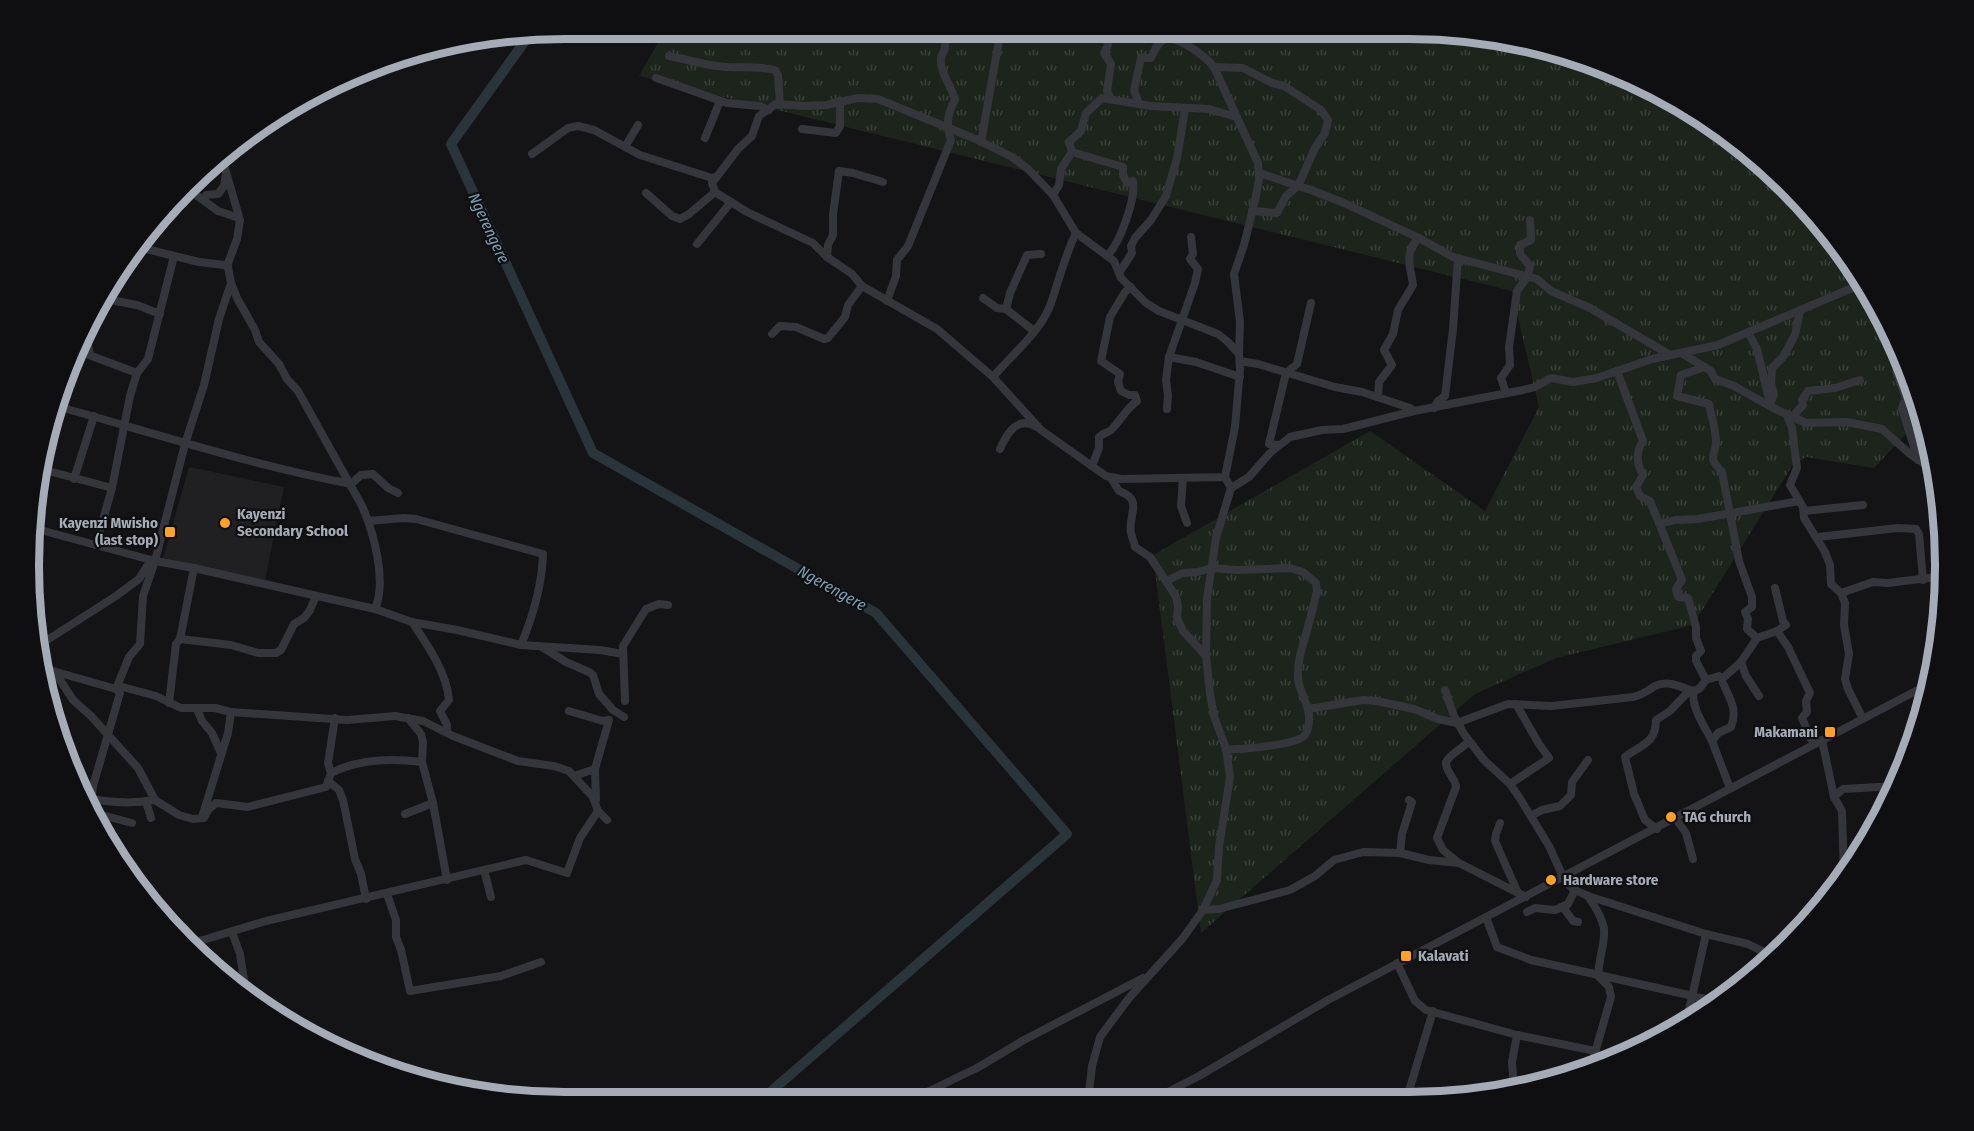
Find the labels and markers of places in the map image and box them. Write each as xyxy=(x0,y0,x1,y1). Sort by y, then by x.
place label: Kayenzi Secondary School xyxy=(237,505,349,540)
place label: Kayenzi Mwisho (last stop) xyxy=(59,514,158,549)
marker: Kayenzi Secondary School xyxy=(218,516,232,530)
marker: Kayenzi Mwisho (last stop) xyxy=(163,525,177,539)
place label: Makamani xyxy=(1754,723,1818,741)
marker: Makamani xyxy=(1823,725,1837,739)
place label: TAG church xyxy=(1683,808,1751,826)
marker: TAG church xyxy=(1664,810,1678,824)
place label: Hardware store xyxy=(1563,871,1659,889)
marker: Hardware store xyxy=(1544,873,1558,887)
place label: Kalavati xyxy=(1418,947,1469,965)
marker: Kalavati xyxy=(1399,949,1413,963)

